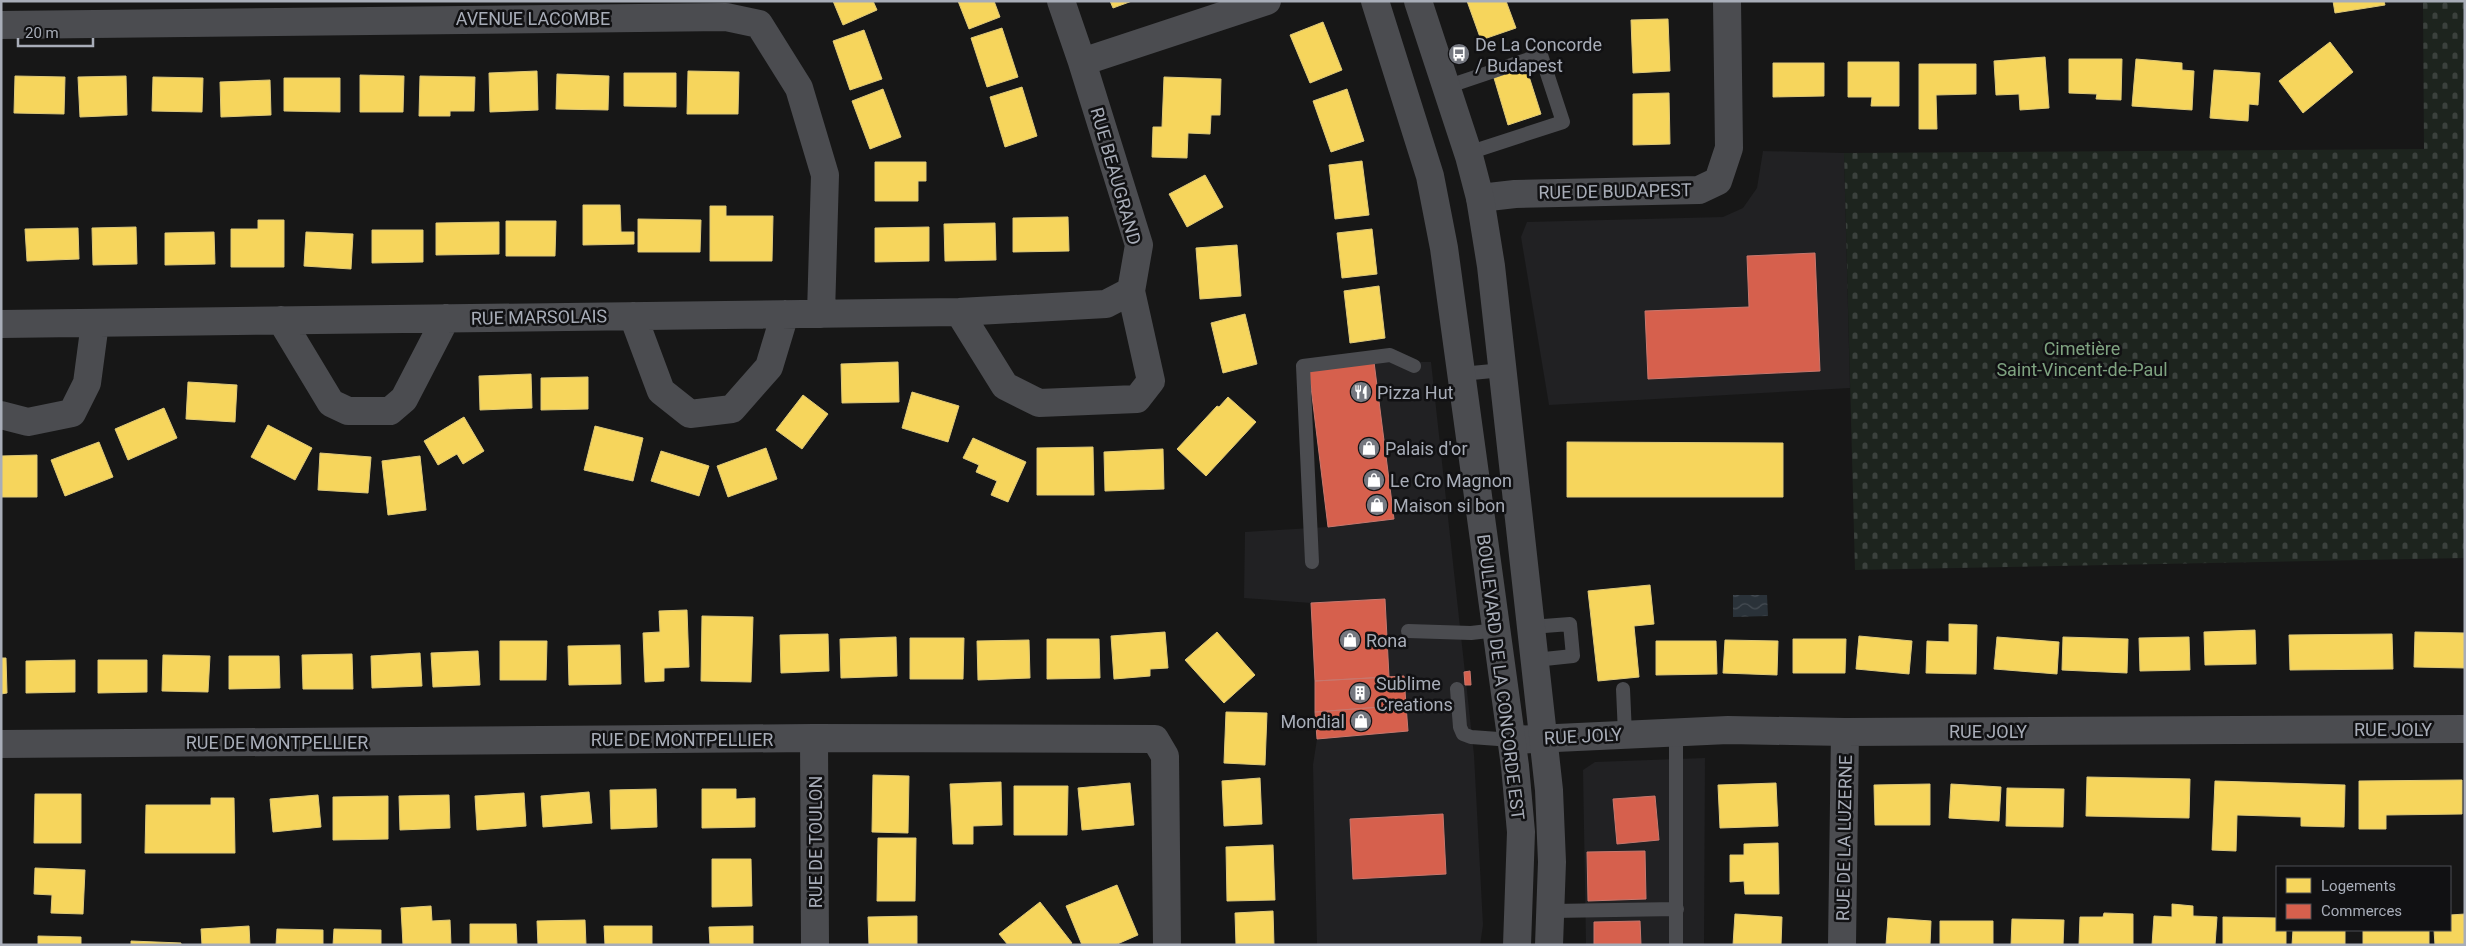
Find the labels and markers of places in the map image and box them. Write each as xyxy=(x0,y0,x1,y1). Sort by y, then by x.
place label: De La Concorde / Budapest xyxy=(1475,34,1602,76)
bus stop icon: De La Concorde / Budapest xyxy=(1447,42,1471,66)
restaurant icon: Pizza Hut xyxy=(1349,380,1373,404)
place label: Pizza Hut xyxy=(1377,382,1454,403)
shop icon: Palais d'or xyxy=(1357,436,1381,460)
place label: Palais d'or xyxy=(1385,438,1467,459)
shop icon: Le Cro Magnon xyxy=(1362,468,1386,492)
place label: Le Cro Magnon xyxy=(1390,470,1512,491)
shop icon: Maison si bon xyxy=(1365,493,1389,517)
place label: Maison si bon xyxy=(1393,495,1505,516)
shop icon: Rona xyxy=(1338,628,1362,652)
place label: Rona xyxy=(1366,630,1407,651)
place label: Sublime Creations xyxy=(1376,673,1453,715)
building icon: Sublime Creations xyxy=(1348,681,1372,705)
shop icon: Mondial xyxy=(1349,709,1373,733)
place label: Mondial xyxy=(1280,711,1345,732)

